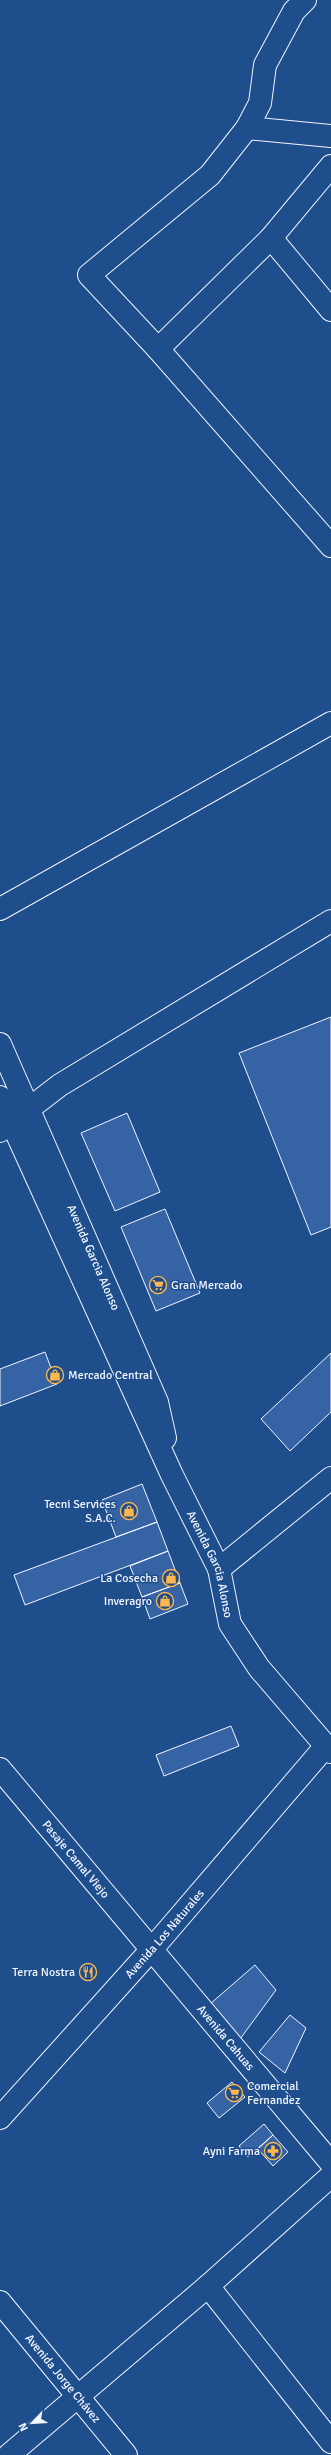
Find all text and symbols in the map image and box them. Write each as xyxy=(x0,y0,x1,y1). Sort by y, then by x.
street label: Avenida Garcia Alonso xyxy=(63,1202,123,1313)
supermarket icon: Gran Mercado xyxy=(148,1275,168,1295)
place label: Gran Mercado xyxy=(171,1278,243,1293)
shop icon: Mercado Central xyxy=(45,1365,65,1385)
place label: Mercado Central xyxy=(68,1368,153,1383)
place label: Tecni Services S.A.C. xyxy=(44,1497,116,1526)
shop icon: Tecni Services S.A.C. xyxy=(119,1501,139,1521)
street label: Avenida Garcia Alonso xyxy=(183,1508,236,1619)
shop icon: La Cosecha xyxy=(161,1568,181,1588)
place label: La Cosecha xyxy=(100,1571,158,1586)
shop icon: Inveragro xyxy=(155,1591,175,1611)
place label: Inveragro xyxy=(104,1594,152,1609)
street label: Pasaje Camal Viejo xyxy=(39,1818,112,1902)
street label: Avenida Los Naturales xyxy=(122,1886,208,1982)
restaurant icon: Terra Nostra xyxy=(78,1962,98,1982)
place label: Terra Nostra xyxy=(12,1965,75,1980)
street label: Avenida Cahuas xyxy=(194,2002,257,2074)
place label: Comercial Fernandez xyxy=(247,2079,300,2108)
supermarket icon: Comercial Fernandez xyxy=(224,2083,244,2103)
pharmacy icon: Ayni Farma xyxy=(263,2141,283,2161)
place label: Ayni Farma xyxy=(203,2144,260,2159)
street label: Avenida Jorge Chávez xyxy=(22,2331,104,2426)
north arrow xyxy=(12,2403,52,2443)
text: N xyxy=(16,2421,31,2433)

